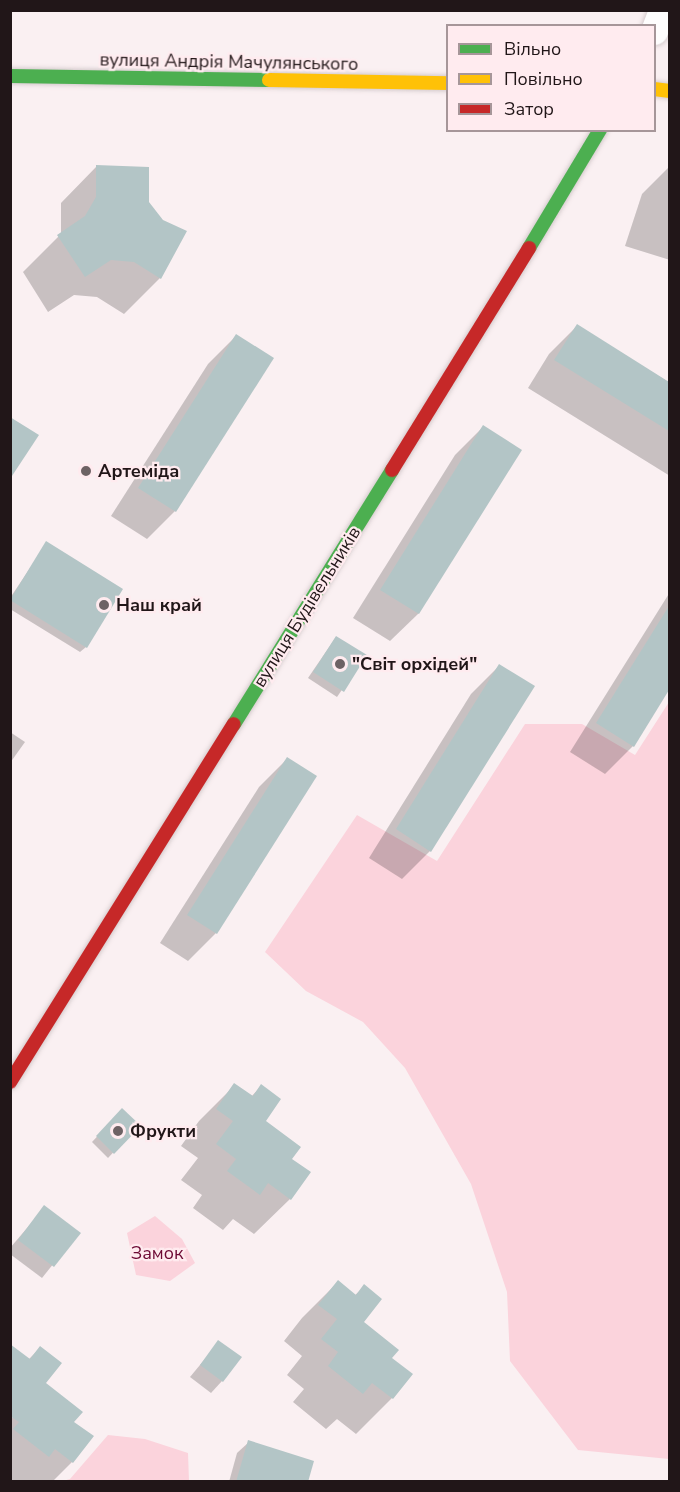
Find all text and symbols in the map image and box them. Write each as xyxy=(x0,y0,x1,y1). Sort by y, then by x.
legend xyxy=(446,24,656,132)
text: Вільно xyxy=(504,37,561,61)
street label: вулиця Андрія Мачулянського xyxy=(99,49,359,75)
text: Повільно xyxy=(504,67,583,91)
text: Затор xyxy=(504,97,554,121)
place label: Артеміда xyxy=(98,460,179,482)
marker: Артеміда xyxy=(79,464,93,478)
street label: вулиця Будівельників xyxy=(249,523,365,691)
place label: Наш край xyxy=(116,594,202,616)
marker: Наш край xyxy=(97,598,111,612)
place label: "Світ орхідей" xyxy=(352,653,477,675)
marker: "Світ орхідей" xyxy=(333,657,347,671)
place label: Фрукти xyxy=(130,1120,196,1142)
marker: Фрукти xyxy=(111,1124,125,1138)
park label: Замок xyxy=(131,1242,183,1264)

